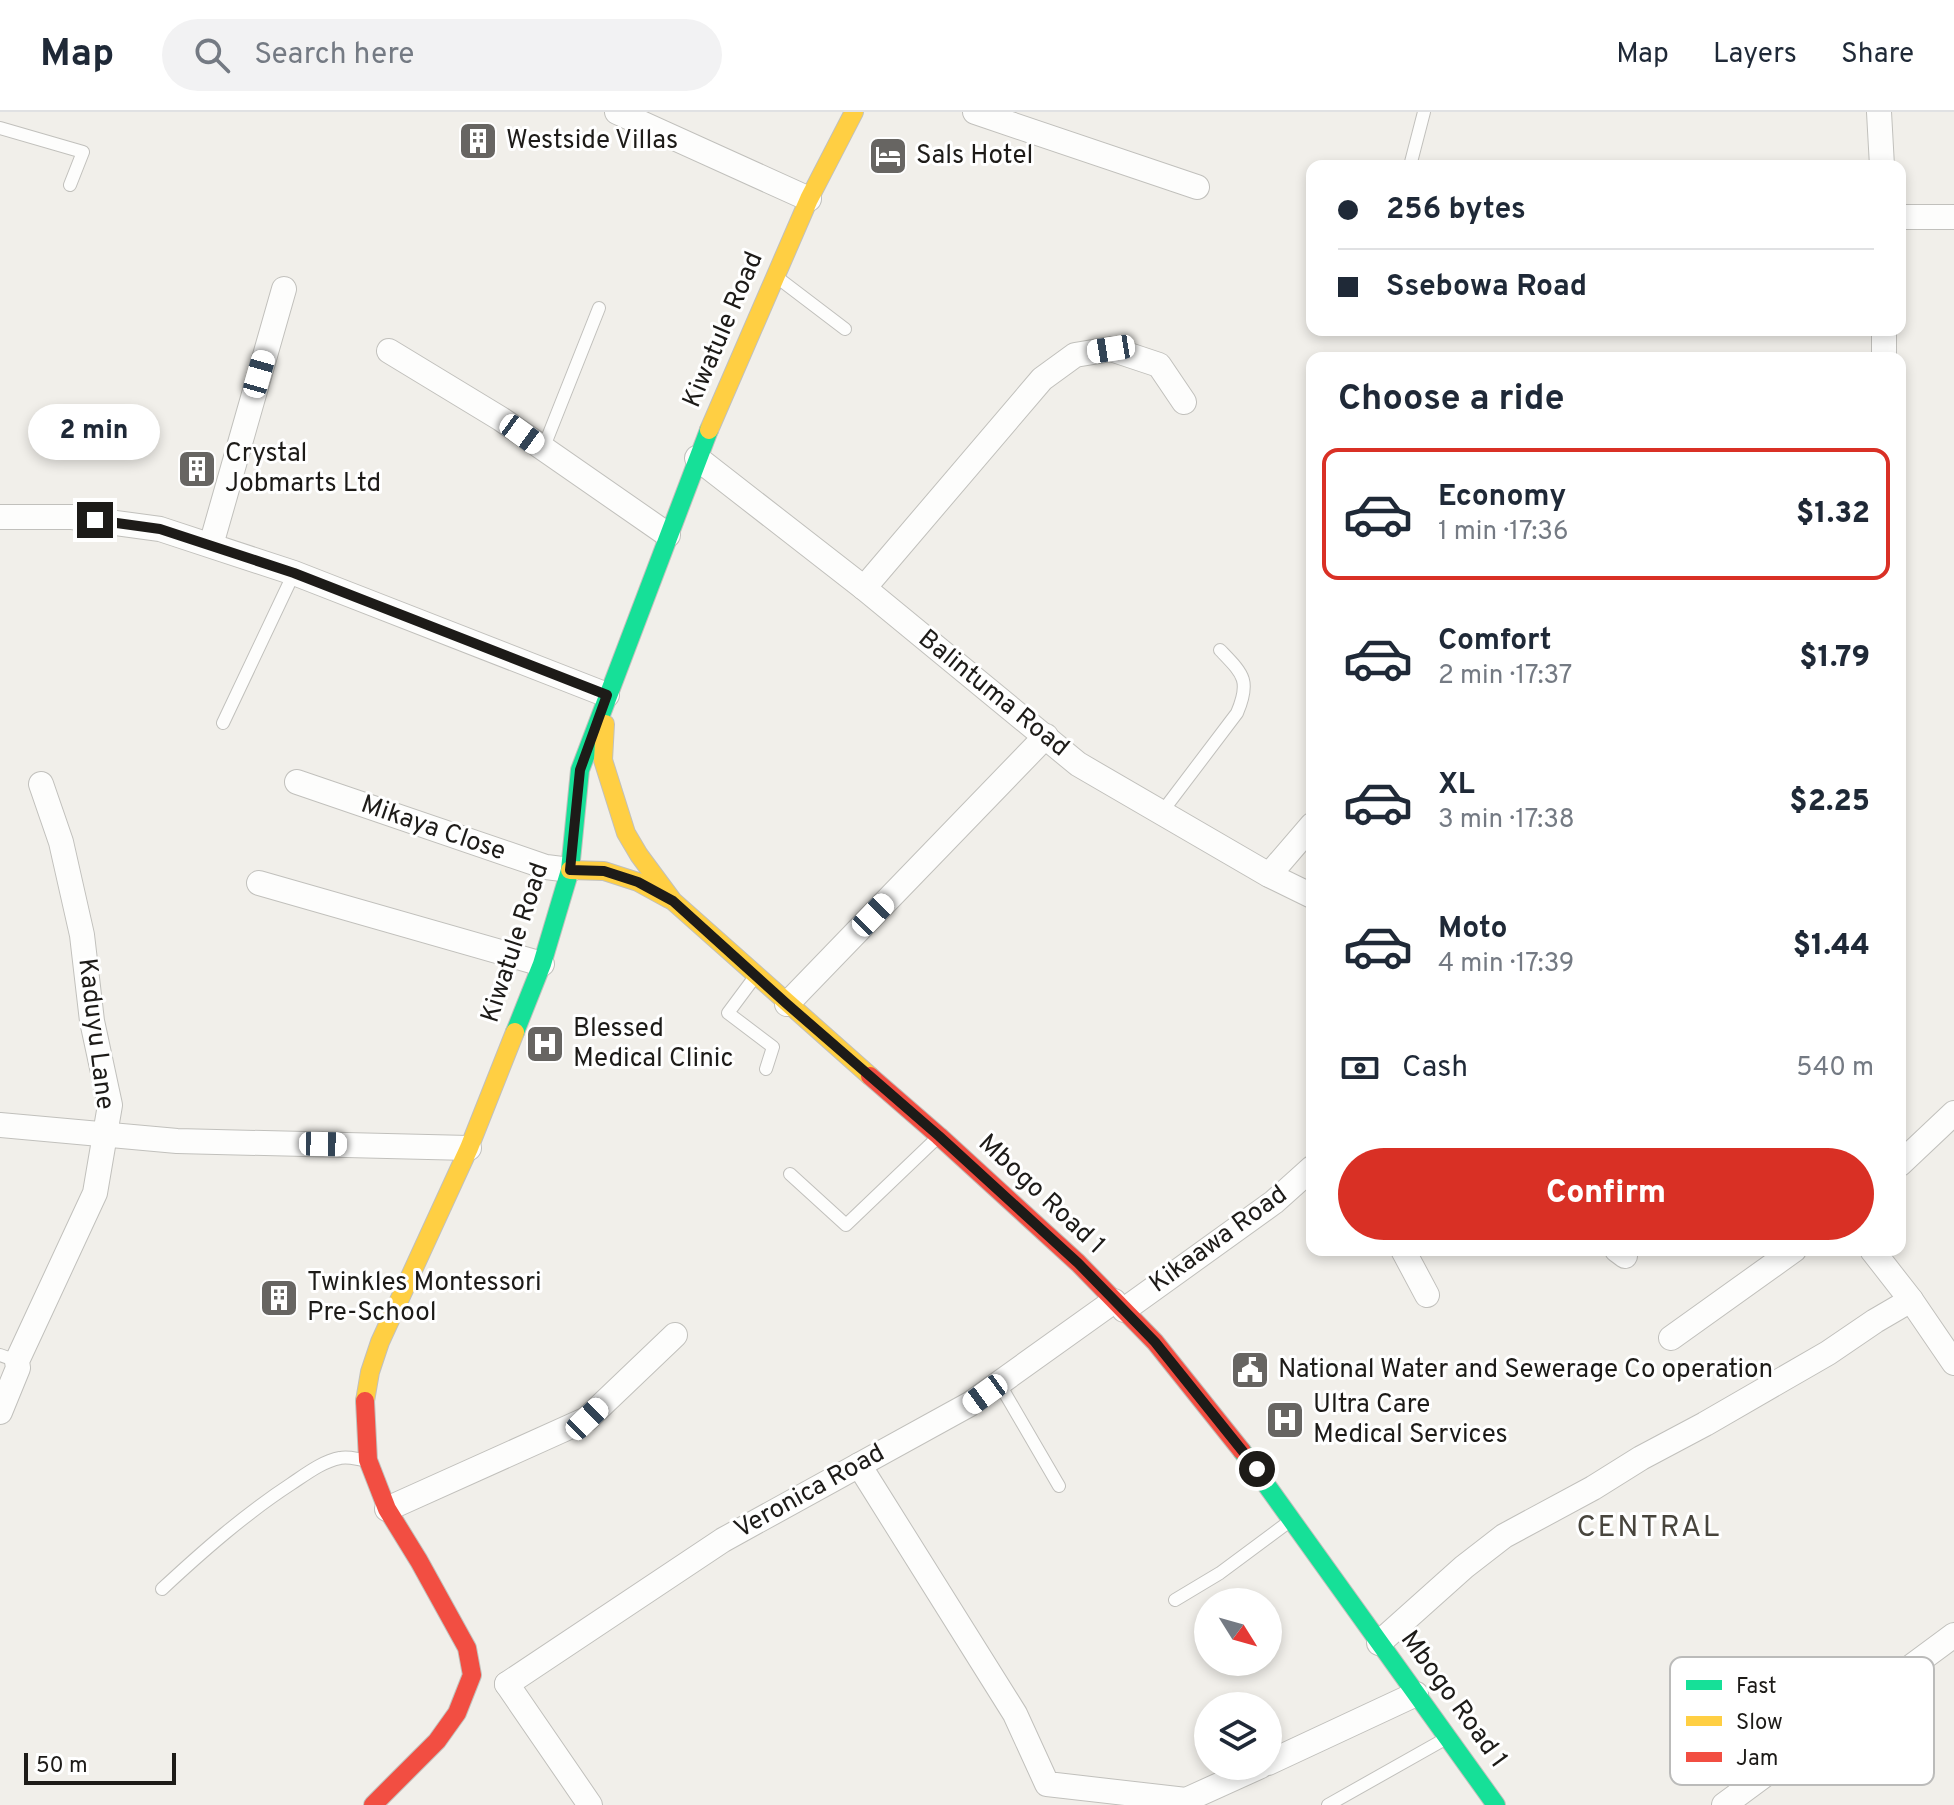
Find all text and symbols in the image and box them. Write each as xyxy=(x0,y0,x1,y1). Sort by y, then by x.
search box xyxy=(162,19,722,91)
text: Map xyxy=(40,31,114,80)
icon: search xyxy=(190,33,234,77)
text: Search here xyxy=(254,37,414,74)
text: Map xyxy=(1616,37,1669,73)
text: Layers xyxy=(1713,37,1797,73)
text: Share xyxy=(1841,37,1914,73)
building icon: Westside Villas xyxy=(457,120,499,162)
place label: Westside Villas xyxy=(506,125,678,158)
hotel icon: Sals Hotel xyxy=(867,135,909,177)
place label: Sals Hotel xyxy=(916,140,1033,173)
text: 256 bytes xyxy=(1386,192,1526,229)
street label: Kiwatule Road xyxy=(676,247,772,413)
text: Ssebowa Road xyxy=(1386,269,1587,306)
car xyxy=(1085,333,1137,365)
car xyxy=(241,348,277,400)
text: Choose a ride xyxy=(1338,377,1564,423)
callout: 2 min xyxy=(29,404,161,460)
car xyxy=(496,410,548,458)
text: 2 min xyxy=(60,415,128,448)
place label: Crystal Jobmarts Ltd xyxy=(225,438,381,501)
building icon: Crystal Jobmarts Ltd xyxy=(176,448,218,490)
icon: car xyxy=(1342,478,1414,550)
text: Economy xyxy=(1438,479,1566,516)
text: $1.32 xyxy=(1796,496,1870,533)
route end xyxy=(77,502,113,538)
text: 1 min · 17:36 xyxy=(1438,516,1568,549)
icon: car xyxy=(1342,622,1414,694)
street label: Balintuma Road xyxy=(911,623,1075,765)
text: Comfort xyxy=(1438,623,1551,660)
text: $1.79 xyxy=(1799,640,1870,677)
text: 2 min · 17:37 xyxy=(1438,660,1572,693)
icon: car xyxy=(1342,766,1414,838)
text: XL xyxy=(1438,767,1475,804)
text: $2.25 xyxy=(1789,784,1870,821)
street label: Mikaya Close xyxy=(356,789,510,869)
text: 3 min · 17:38 xyxy=(1438,804,1575,837)
street label: Kiwatule Road xyxy=(475,859,557,1027)
car xyxy=(848,889,898,941)
icon: car xyxy=(1342,910,1414,982)
text: Moto xyxy=(1438,911,1508,948)
text: $1.44 xyxy=(1793,928,1870,965)
text: 4 min · 17:39 xyxy=(1438,948,1574,981)
street label: Kaduyu Lane xyxy=(69,956,121,1112)
place label: Blessed Medical Clinic xyxy=(573,1013,733,1076)
hospital icon: Blessed Medical Clinic xyxy=(524,1023,566,1065)
icon: cash xyxy=(1338,1046,1382,1090)
text: Cash xyxy=(1402,1050,1468,1087)
text: 540 m xyxy=(1796,1052,1874,1085)
street label: Mbogo Road 1 xyxy=(971,1128,1111,1262)
car xyxy=(299,1132,347,1156)
button: Confirm xyxy=(1338,1148,1874,1240)
street label: Kikaawa Road xyxy=(1144,1179,1294,1301)
place label: Twinkles Montessori Pre-School xyxy=(307,1267,542,1330)
building icon: Twinkles Montessori Pre-School xyxy=(258,1277,300,1319)
public building icon: National Water and Sewerage Co operation xyxy=(1229,1349,1271,1391)
place label: National Water and Sewerage Co operation xyxy=(1278,1354,1773,1387)
car xyxy=(959,1370,1011,1418)
place label: Ultra Care Medical Services xyxy=(1313,1389,1508,1452)
car xyxy=(561,1394,613,1444)
hospital icon: Ultra Care Medical Services xyxy=(1264,1399,1306,1441)
street label: Veronica Road xyxy=(729,1437,891,1547)
route start xyxy=(1239,1451,1275,1487)
district label: CENTRAL xyxy=(1576,1510,1722,1547)
north arrow xyxy=(1194,1588,1282,1676)
map controls xyxy=(1194,1588,1282,1780)
street label: Mbogo Road 1 xyxy=(1392,1625,1514,1775)
legend xyxy=(1670,1657,1934,1785)
text: Fast xyxy=(1736,1674,1777,1701)
button: layers xyxy=(1194,1692,1282,1780)
text: Slow xyxy=(1736,1710,1783,1737)
text: Jam xyxy=(1736,1746,1779,1773)
scale bar xyxy=(24,1749,176,1785)
text: 50 m xyxy=(36,1753,88,1780)

